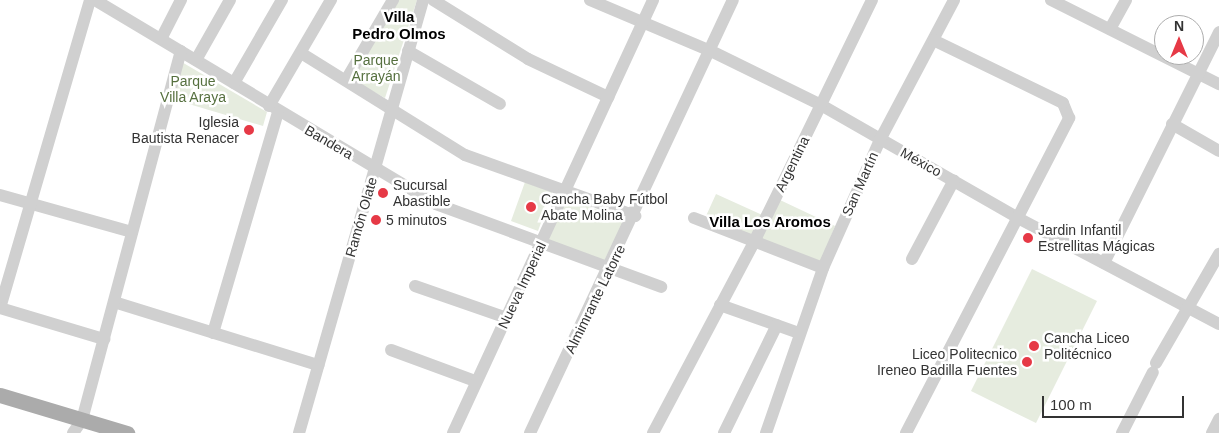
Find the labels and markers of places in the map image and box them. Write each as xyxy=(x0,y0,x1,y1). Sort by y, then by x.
place label: Iglesia Bautista Renacer xyxy=(132,114,239,146)
marker: Iglesia Bautista Renacer xyxy=(243,124,255,136)
place label: Sucursal Abastible xyxy=(393,177,451,210)
marker: Sucursal Abastible xyxy=(377,187,389,199)
place label: Cancha Baby Fútbol Abate Molina xyxy=(541,191,668,223)
marker: Cancha Baby Fútbol Abate Molina xyxy=(525,201,537,213)
place label: 5 minutos xyxy=(386,212,447,228)
marker: 5 minutos xyxy=(370,214,382,226)
place label: Jardin Infantil Estrellitas Mágicas xyxy=(1038,222,1155,254)
marker: Jardin Infantil Estrellitas Mágicas xyxy=(1022,232,1034,244)
place label: Cancha Liceo Politécnico xyxy=(1044,330,1130,362)
marker: Cancha Liceo Politécnico xyxy=(1028,340,1040,352)
place label: Liceo Politecnico Ireneo Badilla Fuentes xyxy=(877,346,1017,378)
marker: Liceo Politecnico Ireneo Badilla Fuentes xyxy=(1021,356,1033,368)

